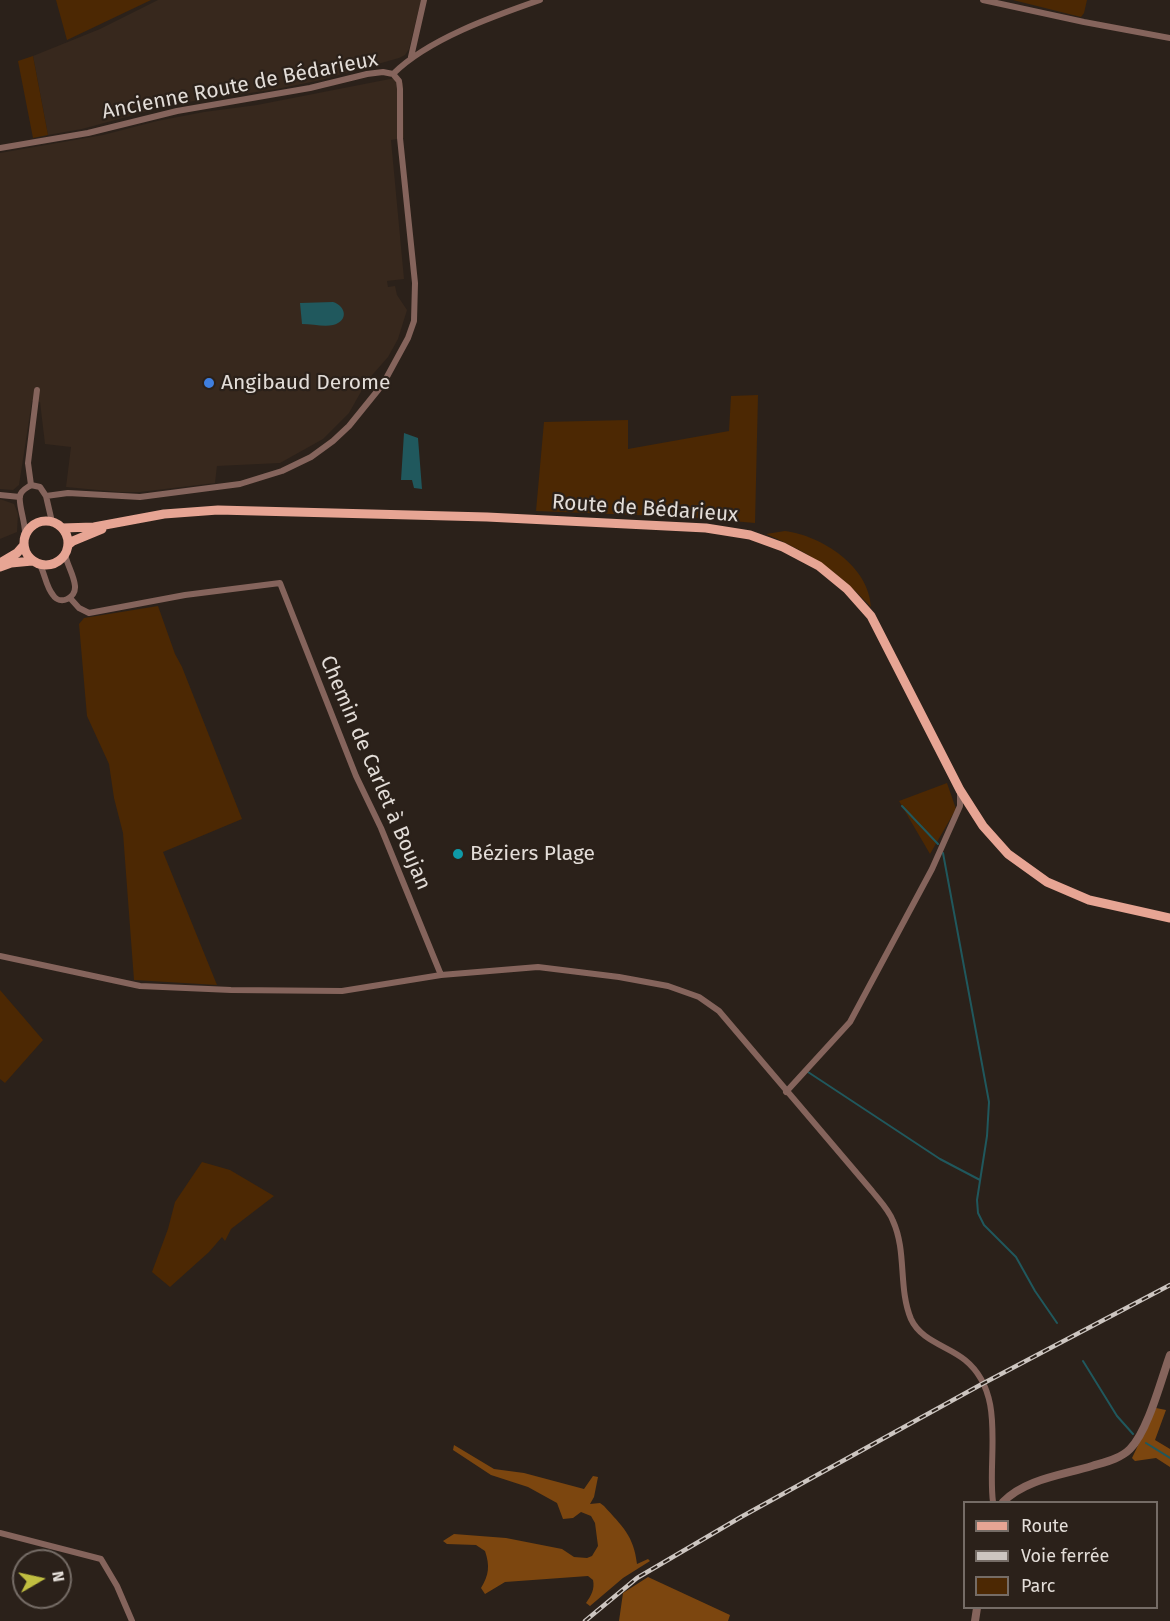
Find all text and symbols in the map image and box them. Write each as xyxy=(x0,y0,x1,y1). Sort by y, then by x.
street label: Ancienne Route de Bédarieux xyxy=(100,47,380,125)
place label: Angibaud Derome xyxy=(221,370,390,396)
marker: Angibaud Derome xyxy=(202,376,216,390)
street label: Route de Bédarieux xyxy=(551,490,739,528)
street label: Chemin de Carlet à Boujan xyxy=(314,652,436,894)
place label: Béziers Plage xyxy=(470,841,595,867)
marker: Béziers Plage xyxy=(451,847,465,861)
legend xyxy=(963,1501,1158,1609)
text: Route xyxy=(1021,1515,1069,1537)
text: Voie ferrée xyxy=(1021,1545,1109,1567)
north arrow xyxy=(12,1549,72,1609)
text: N xyxy=(48,1570,69,1583)
text: Parc xyxy=(1021,1575,1055,1597)

